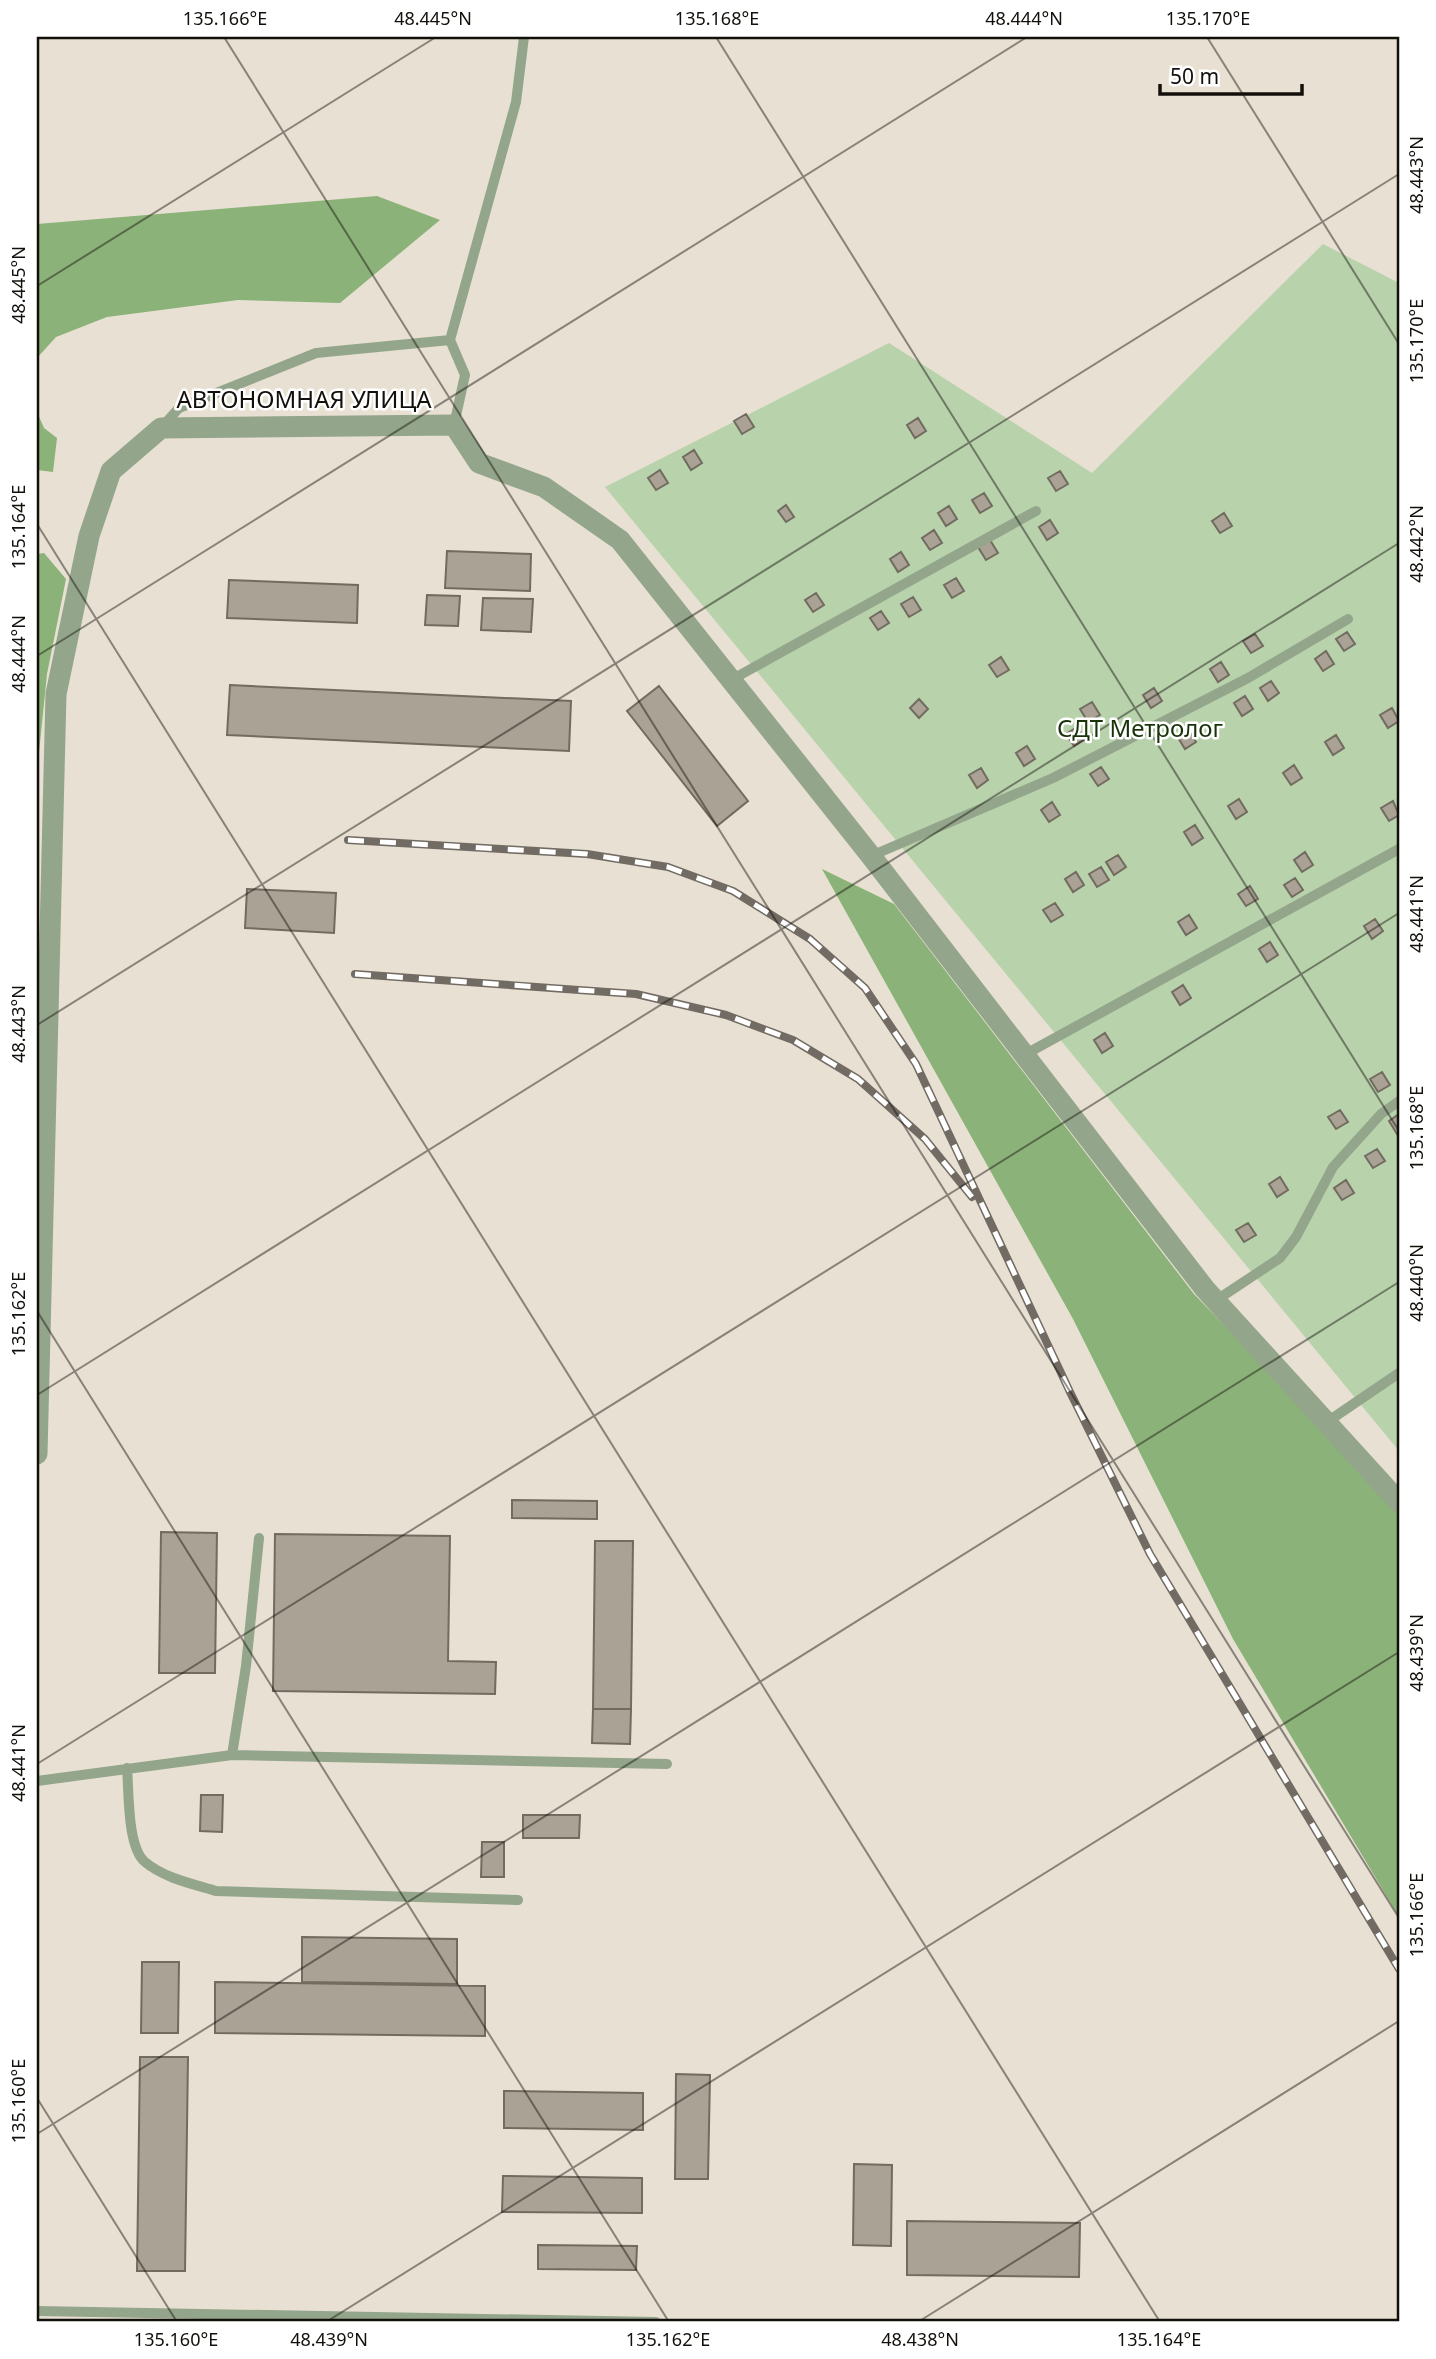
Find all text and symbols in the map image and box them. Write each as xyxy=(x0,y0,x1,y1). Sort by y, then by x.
text: 135.166°E xyxy=(183,6,267,30)
text: 48.445°N xyxy=(394,6,472,30)
text: 135.168°E xyxy=(675,6,759,30)
text: 48.444°N xyxy=(985,6,1063,30)
text: 135.170°E xyxy=(1166,6,1250,30)
scale bar xyxy=(1160,52,1301,96)
text: 50 m xyxy=(1170,62,1219,90)
text: 48.443°N xyxy=(1404,136,1428,214)
text: 48.445°N xyxy=(6,246,30,324)
text: 135.170°E xyxy=(1404,299,1428,383)
street label: АВТОНОМНАЯ УЛИЦА xyxy=(176,382,432,415)
text: 135.164°E xyxy=(6,485,30,569)
text: 48.442°N xyxy=(1404,505,1428,583)
text: 48.444°N xyxy=(6,615,30,693)
park label: СДТ Метролог xyxy=(1057,711,1224,744)
text: 48.441°N xyxy=(1404,875,1428,953)
text: 48.443°N xyxy=(6,985,30,1063)
text: 135.168°E xyxy=(1404,1086,1428,1170)
text: 48.440°N xyxy=(1404,1244,1428,1322)
text: 135.162°E xyxy=(6,1272,30,1356)
text: 48.439°N xyxy=(1404,1614,1428,1692)
text: 48.441°N xyxy=(6,1724,30,1802)
text: 135.166°E xyxy=(1404,1873,1428,1957)
text: 135.160°E xyxy=(6,2059,30,2143)
text: 135.160°E xyxy=(134,2327,218,2351)
text: 48.439°N xyxy=(290,2327,368,2351)
text: 135.162°E xyxy=(626,2327,710,2351)
text: 48.438°N xyxy=(881,2327,959,2351)
text: 135.164°E xyxy=(1117,2327,1201,2351)

